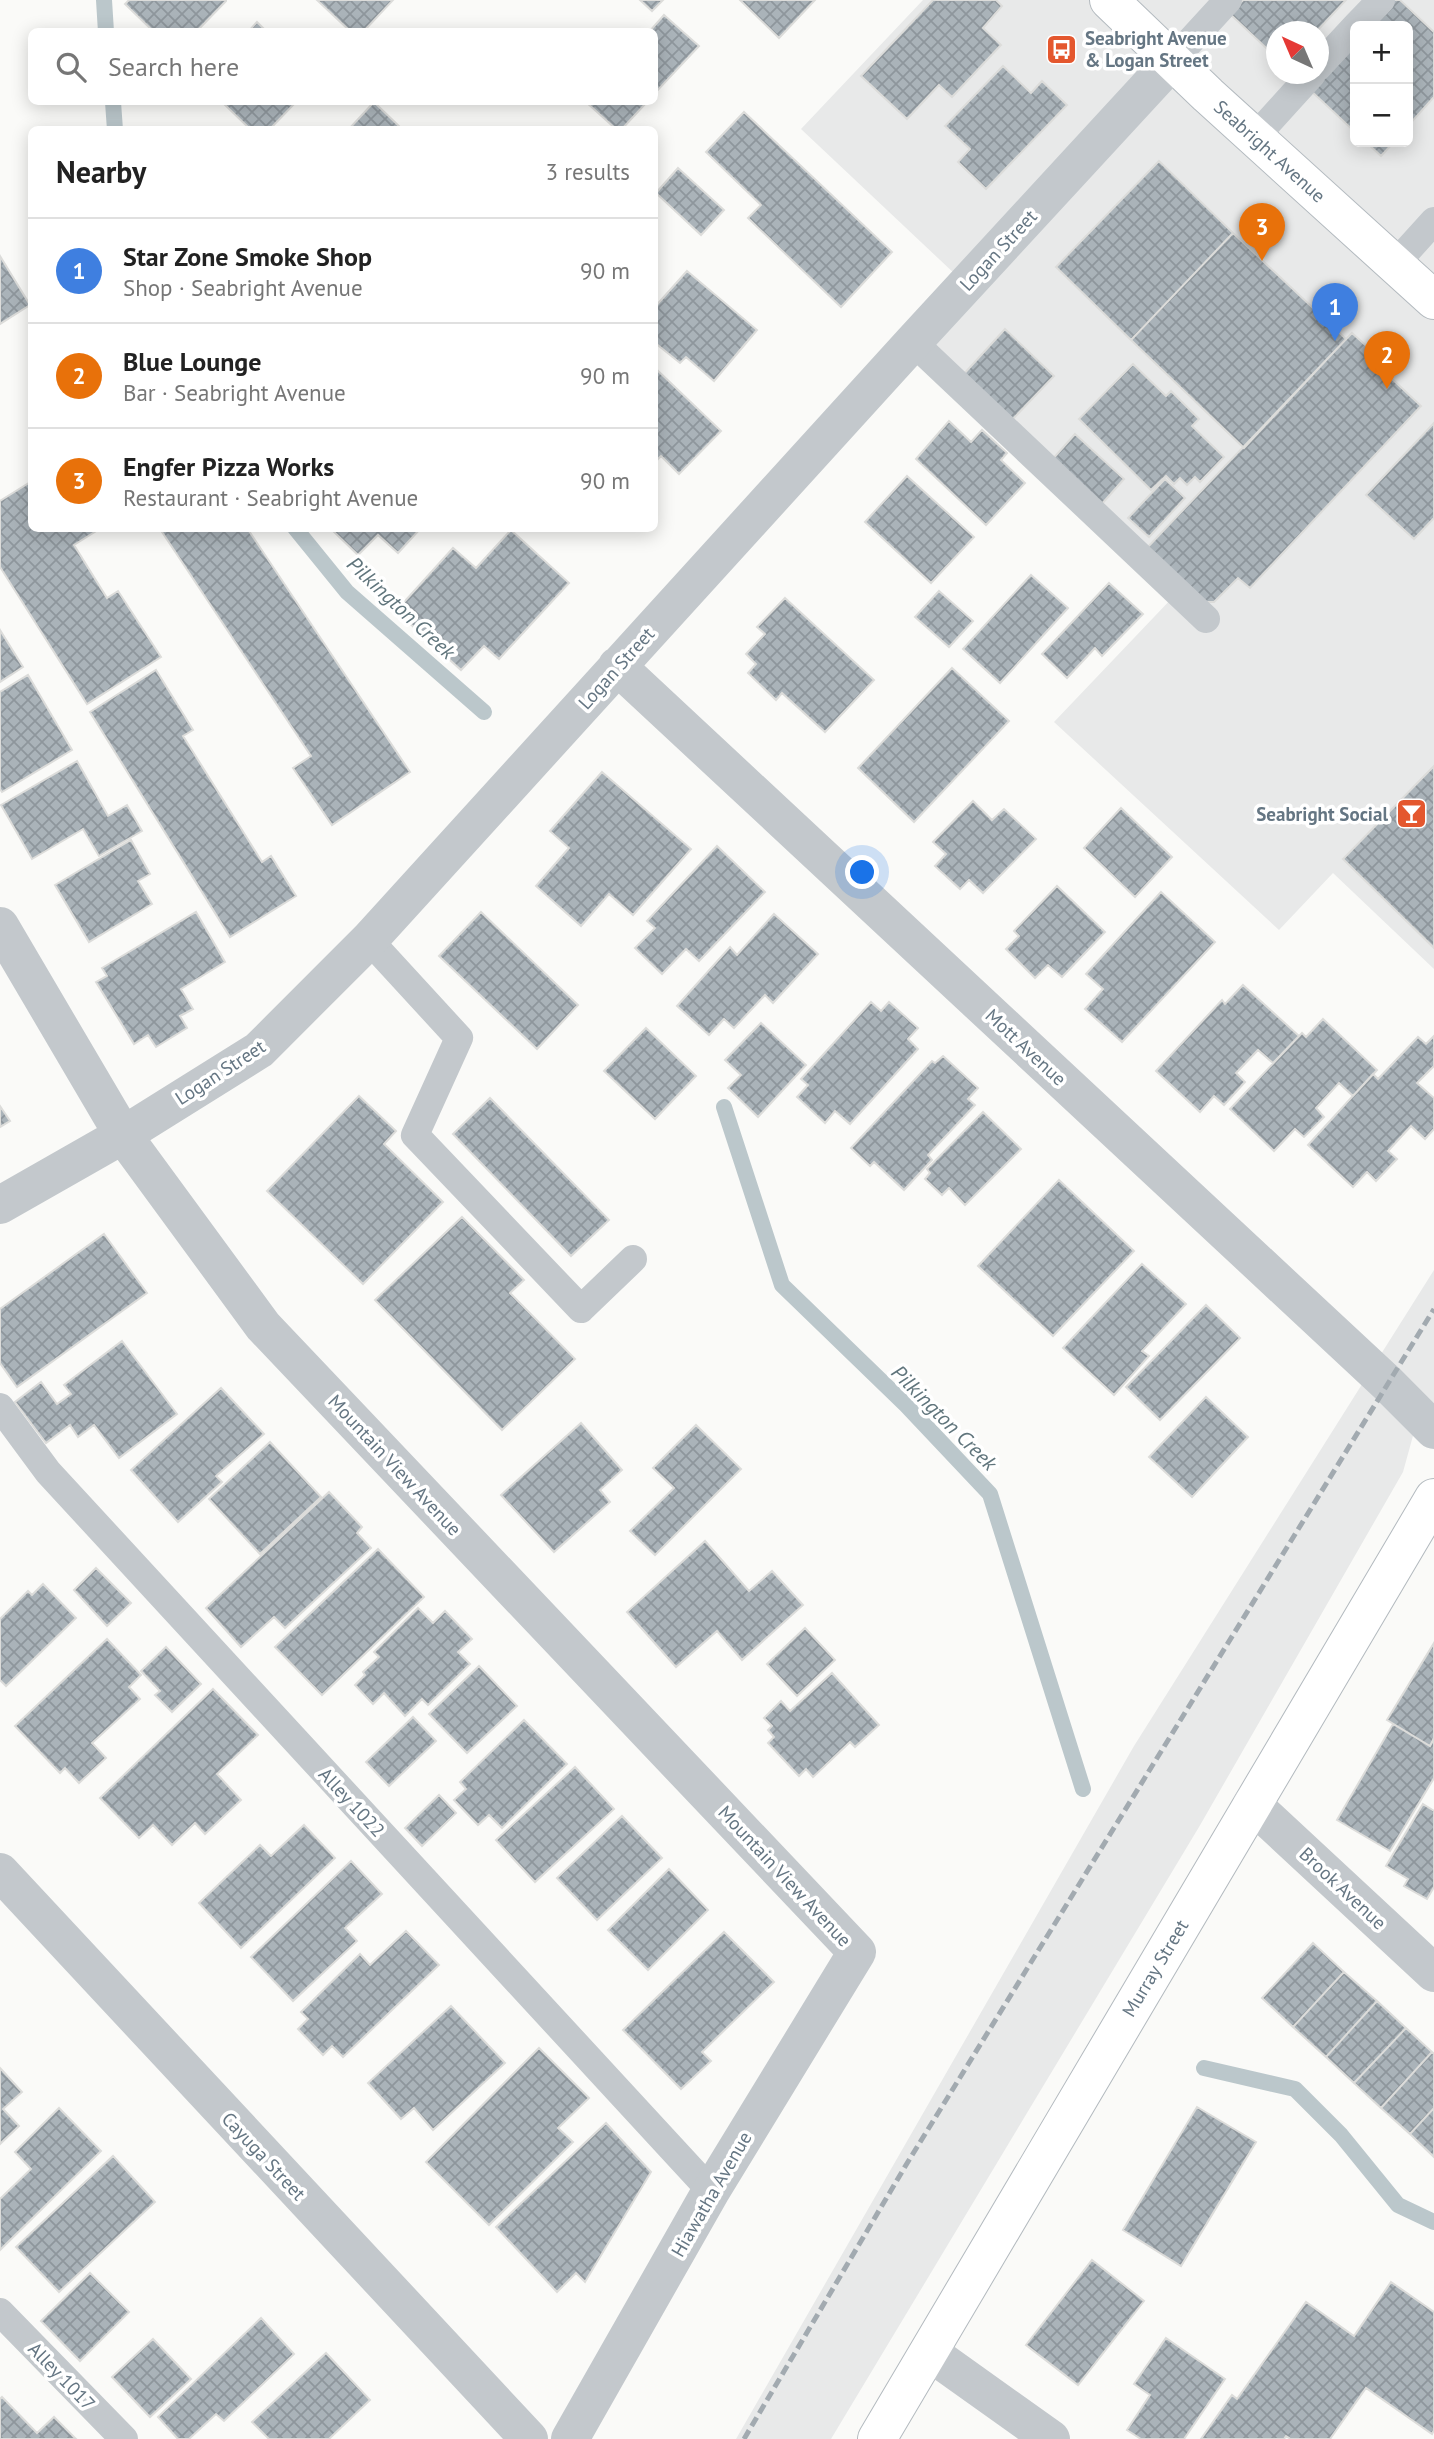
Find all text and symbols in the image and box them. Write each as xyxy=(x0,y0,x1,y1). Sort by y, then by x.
north arrow xyxy=(1266,21,1329,84)
map controls xyxy=(1350,21,1413,147)
button: + xyxy=(1350,21,1413,84)
place label: Seabright Avenue & Logan Street xyxy=(1085,26,1227,72)
search box xyxy=(28,28,658,105)
bus stop icon: Seabright Avenue & Logan Street xyxy=(1045,32,1079,66)
icon: search xyxy=(52,48,90,86)
text: Search here xyxy=(108,50,239,83)
button: − xyxy=(1350,84,1413,147)
street label: Seabright Avenue xyxy=(1209,95,1331,207)
text: Nearby xyxy=(56,152,146,191)
text: 3 results xyxy=(546,157,630,186)
pin: 3 xyxy=(1239,203,1285,261)
street label: Logan Street xyxy=(954,204,1042,296)
text: Star Zone Smoke Shop xyxy=(123,240,372,273)
text: 1 xyxy=(72,256,86,285)
text: 90 m xyxy=(580,256,630,285)
text: Shop · Seabright Avenue xyxy=(123,273,363,302)
pin: 1 xyxy=(1312,283,1358,341)
pin: 2 xyxy=(1364,331,1410,389)
text: Blue Lounge xyxy=(123,345,262,378)
text: 2 xyxy=(72,361,86,390)
text: 90 m xyxy=(580,361,630,390)
text: Bar · Seabright Avenue xyxy=(123,378,346,407)
text: Engfer Pizza Works xyxy=(123,450,334,483)
text: 3 xyxy=(72,466,86,495)
text: 90 m xyxy=(580,466,630,495)
text: Restaurant · Seabright Avenue xyxy=(123,483,418,512)
water label: Pilkington Creek xyxy=(341,550,462,666)
street label: Logan Street xyxy=(573,621,660,714)
bar icon: Seabright Social xyxy=(1394,797,1428,831)
place label: Seabright Social xyxy=(1256,802,1388,826)
your location xyxy=(845,855,879,889)
street label: Mott Avenue xyxy=(981,1003,1071,1091)
street label: Logan Street xyxy=(170,1034,270,1110)
water label: Pilkington Creek xyxy=(886,1359,1004,1477)
street label: Mountain View Avenue xyxy=(323,1389,467,1541)
street label: Alley 1022 xyxy=(314,1762,390,1842)
street label: Mountain View Avenue xyxy=(713,1800,857,1952)
street label: Brook Avenue xyxy=(1294,1842,1392,1934)
street label: Murray Street xyxy=(1117,1914,1194,2021)
street label: Cayuga Street xyxy=(217,2107,311,2206)
street label: Hiawatha Avenue xyxy=(665,2127,757,2261)
street label: Alley 1017 xyxy=(23,2337,101,2415)

